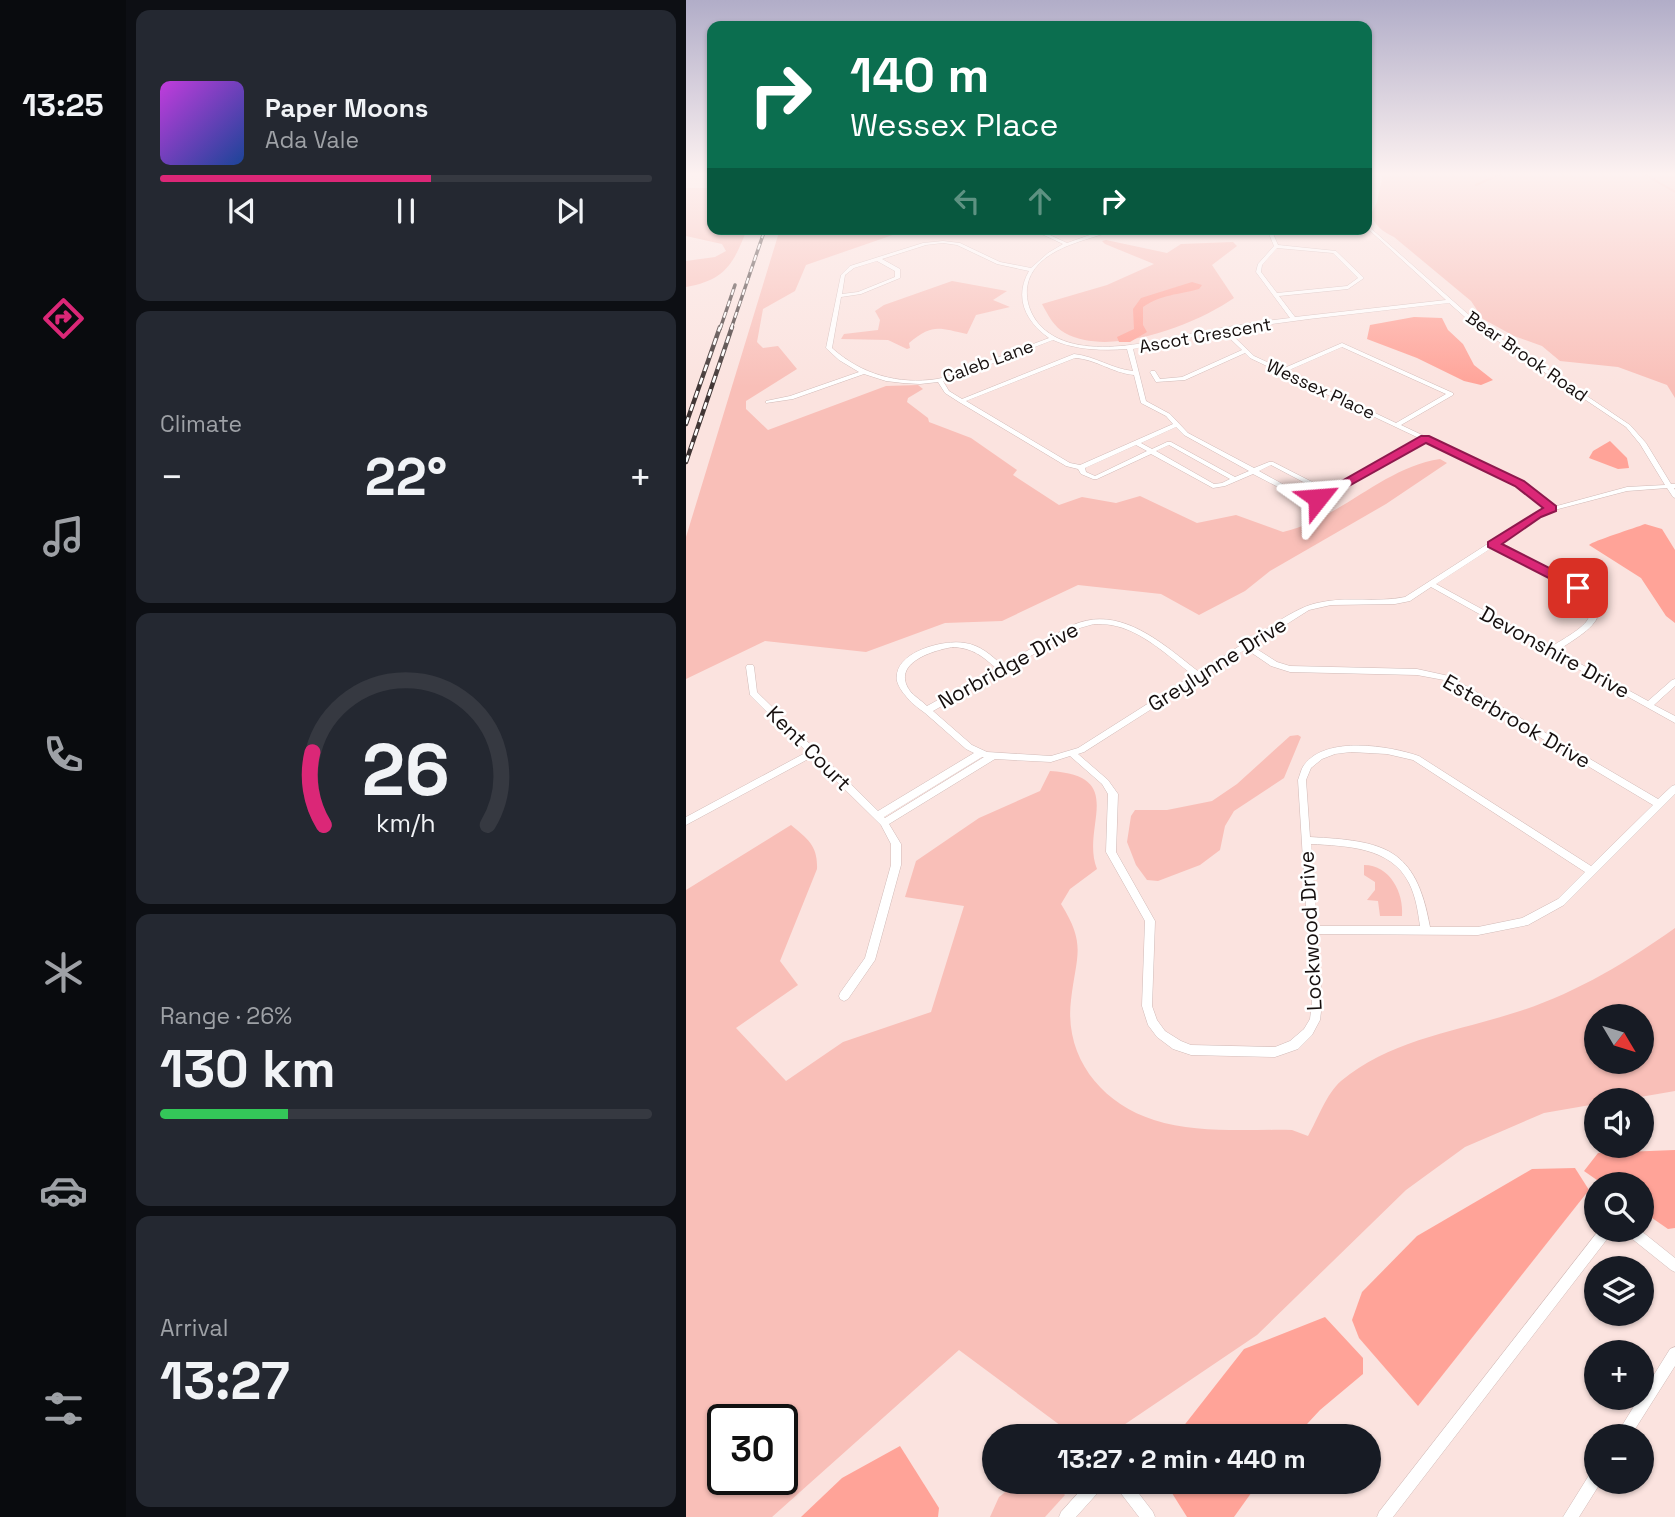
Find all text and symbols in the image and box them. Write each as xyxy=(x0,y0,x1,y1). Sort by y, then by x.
text: 140 m xyxy=(850,44,989,106)
icon: right xyxy=(735,49,826,140)
text: 13:25 xyxy=(22,85,104,125)
text: Paper Moons xyxy=(265,91,428,125)
text: Wessex Place xyxy=(850,105,1058,145)
text: Ada Vale xyxy=(265,125,359,155)
icon: left xyxy=(948,182,986,220)
icon: ahead xyxy=(1021,182,1059,220)
icon: right xyxy=(1094,182,1132,220)
icon: previous xyxy=(223,192,261,230)
icon: pause xyxy=(387,192,425,230)
icon: next xyxy=(551,192,589,230)
icon: directions xyxy=(39,294,88,343)
street label: Bear Brook Road xyxy=(1462,305,1592,407)
street label: Ascot Crescent xyxy=(1137,312,1273,358)
street label: Caleb Lane xyxy=(939,334,1037,388)
street label: Wessex Place xyxy=(1263,354,1379,424)
text: Climate xyxy=(160,409,242,439)
text: 22° xyxy=(365,444,447,510)
text: − xyxy=(160,453,184,501)
text: + xyxy=(628,453,652,501)
position arrow xyxy=(1281,461,1355,535)
icon: music xyxy=(39,512,88,561)
pin xyxy=(1548,558,1608,618)
icon: arrive xyxy=(1559,569,1597,607)
street label: Devonshire Drive xyxy=(1475,600,1635,704)
street label: Greylynne Drive xyxy=(1143,611,1291,717)
street label: Norbridge Drive xyxy=(933,615,1083,715)
street label: Esterbrook Drive xyxy=(1438,668,1596,774)
street label: Kent Court xyxy=(761,700,857,796)
text: 26 xyxy=(362,723,450,816)
icon: phone xyxy=(39,730,88,779)
text: km/h xyxy=(376,806,436,838)
street label: Lockwood Drive xyxy=(1292,850,1328,1012)
icon: climate xyxy=(39,948,88,997)
text: Range · 26% xyxy=(160,1001,292,1031)
north arrow xyxy=(1584,1004,1654,1074)
map controls xyxy=(1584,1004,1654,1494)
text: 130 km xyxy=(160,1036,336,1102)
button: sound xyxy=(1584,1088,1654,1158)
icon: car xyxy=(39,1166,88,1215)
button: search xyxy=(1584,1172,1654,1242)
button: layers xyxy=(1584,1256,1654,1326)
text: Arrival xyxy=(160,1313,228,1343)
button: + xyxy=(1584,1340,1654,1410)
text: 13:27 xyxy=(160,1348,290,1414)
icon: filters xyxy=(39,1384,88,1433)
speed limit sign: 30 xyxy=(707,1404,798,1495)
button: − xyxy=(1584,1424,1654,1494)
text: 13:27 · 2 min · 440 m xyxy=(1057,1442,1306,1476)

